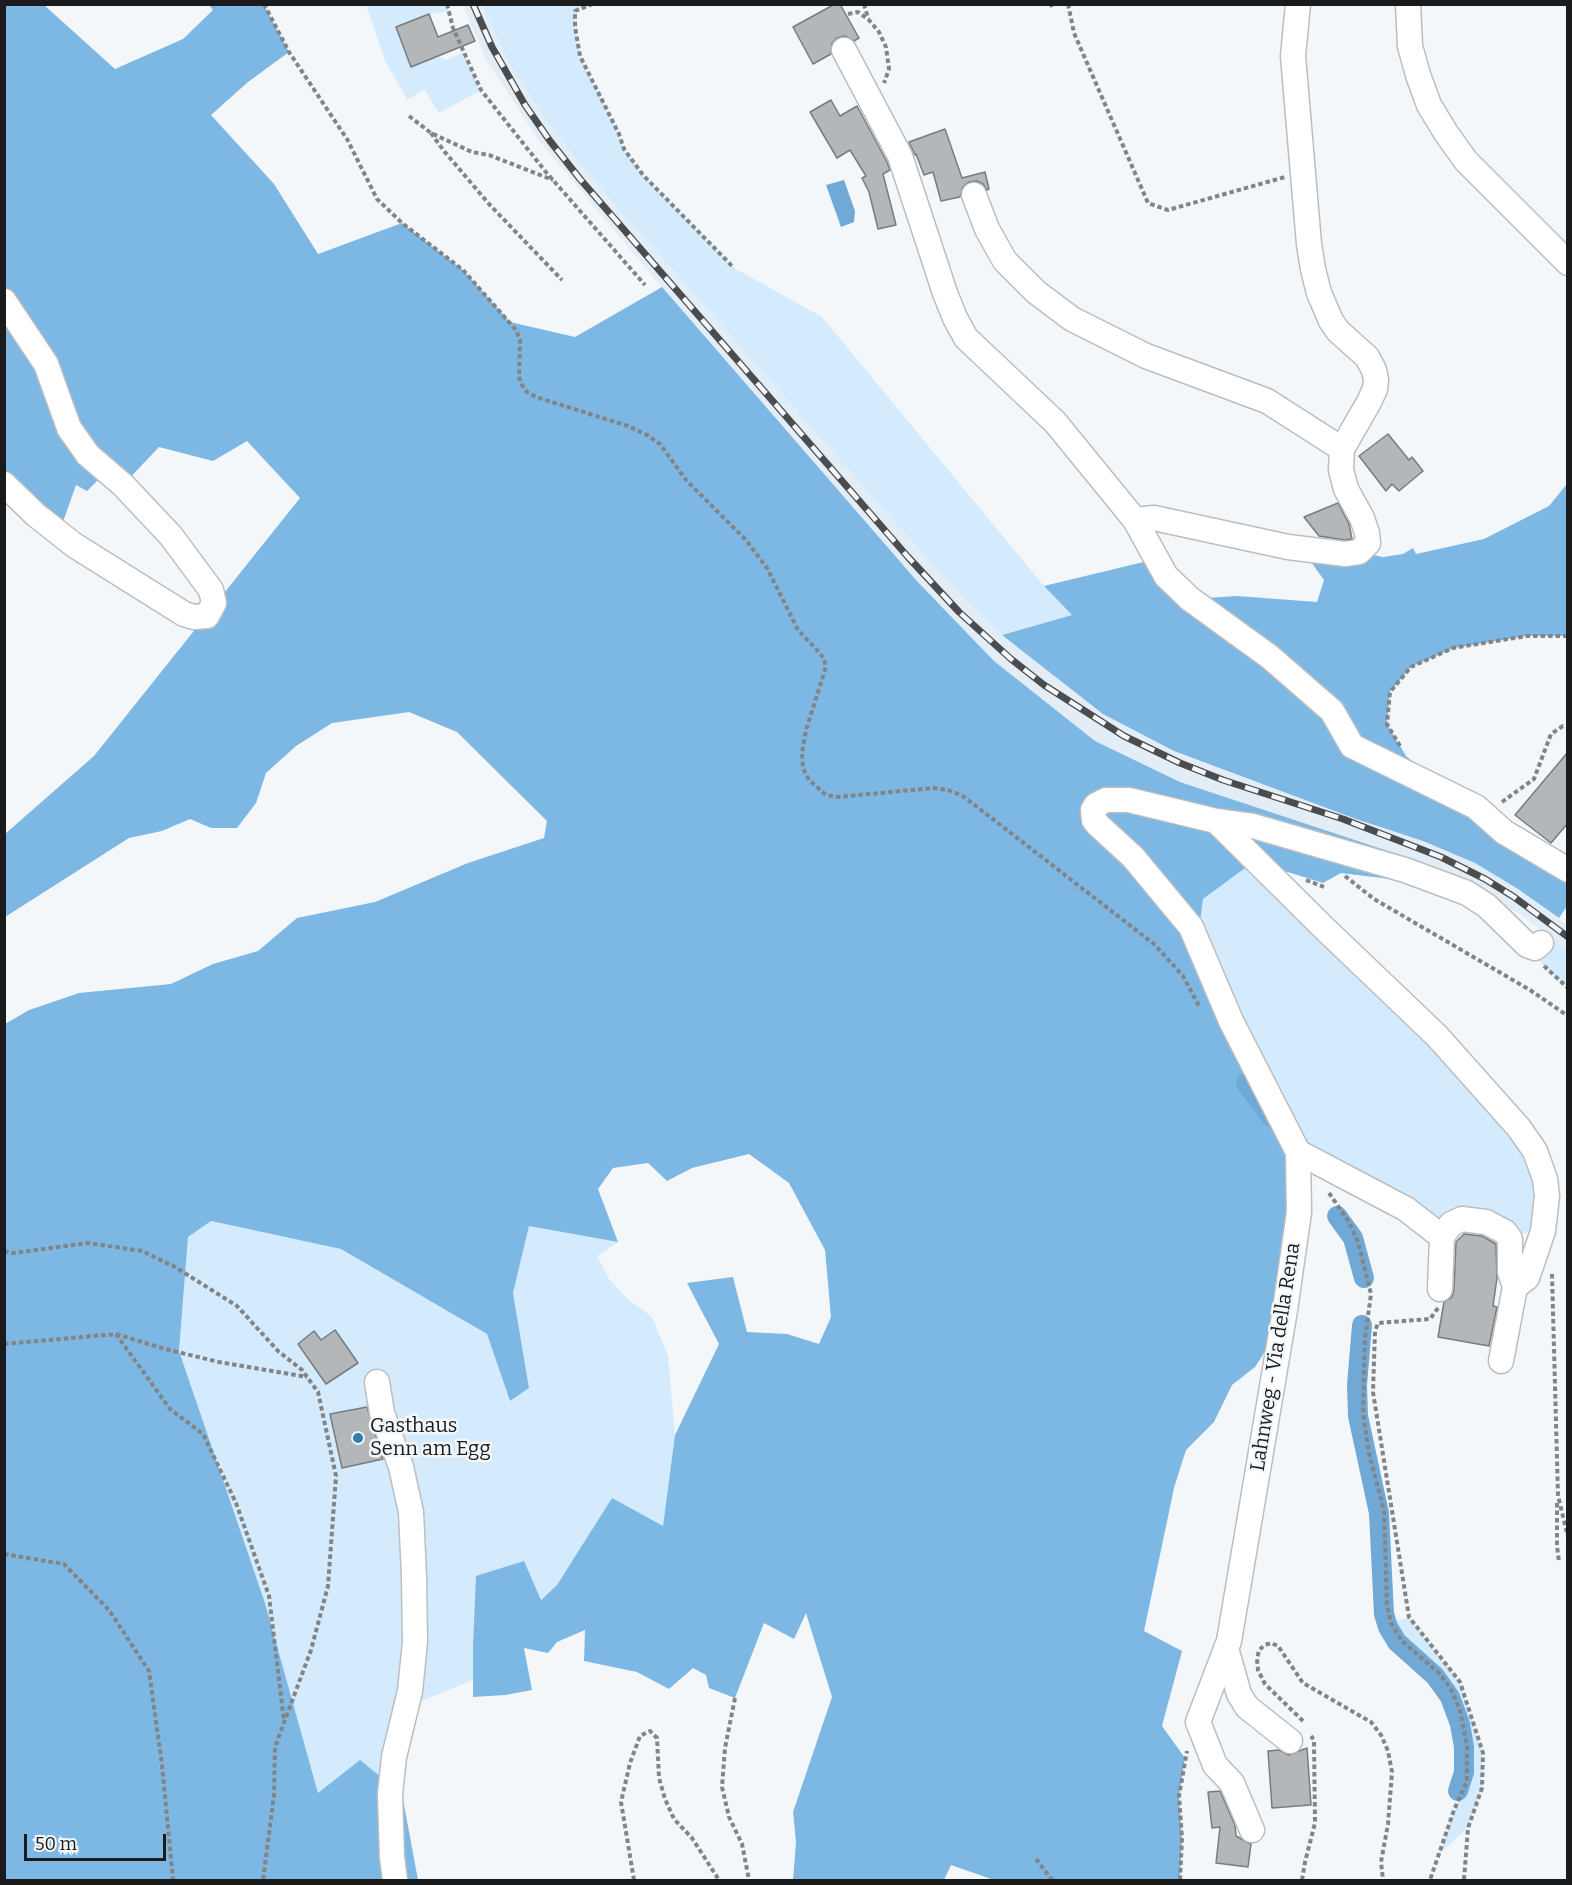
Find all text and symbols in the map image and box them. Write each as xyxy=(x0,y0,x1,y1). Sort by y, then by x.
street label: Lahnweg - Via della Rena xyxy=(1246,1241,1306,1473)
place label: Gasthaus Senn am Egg xyxy=(370,1414,491,1461)
marker: Gasthaus Senn am Egg xyxy=(351,1431,365,1445)
scale bar xyxy=(27,1822,170,1860)
text: 50 m xyxy=(35,1833,77,1855)

